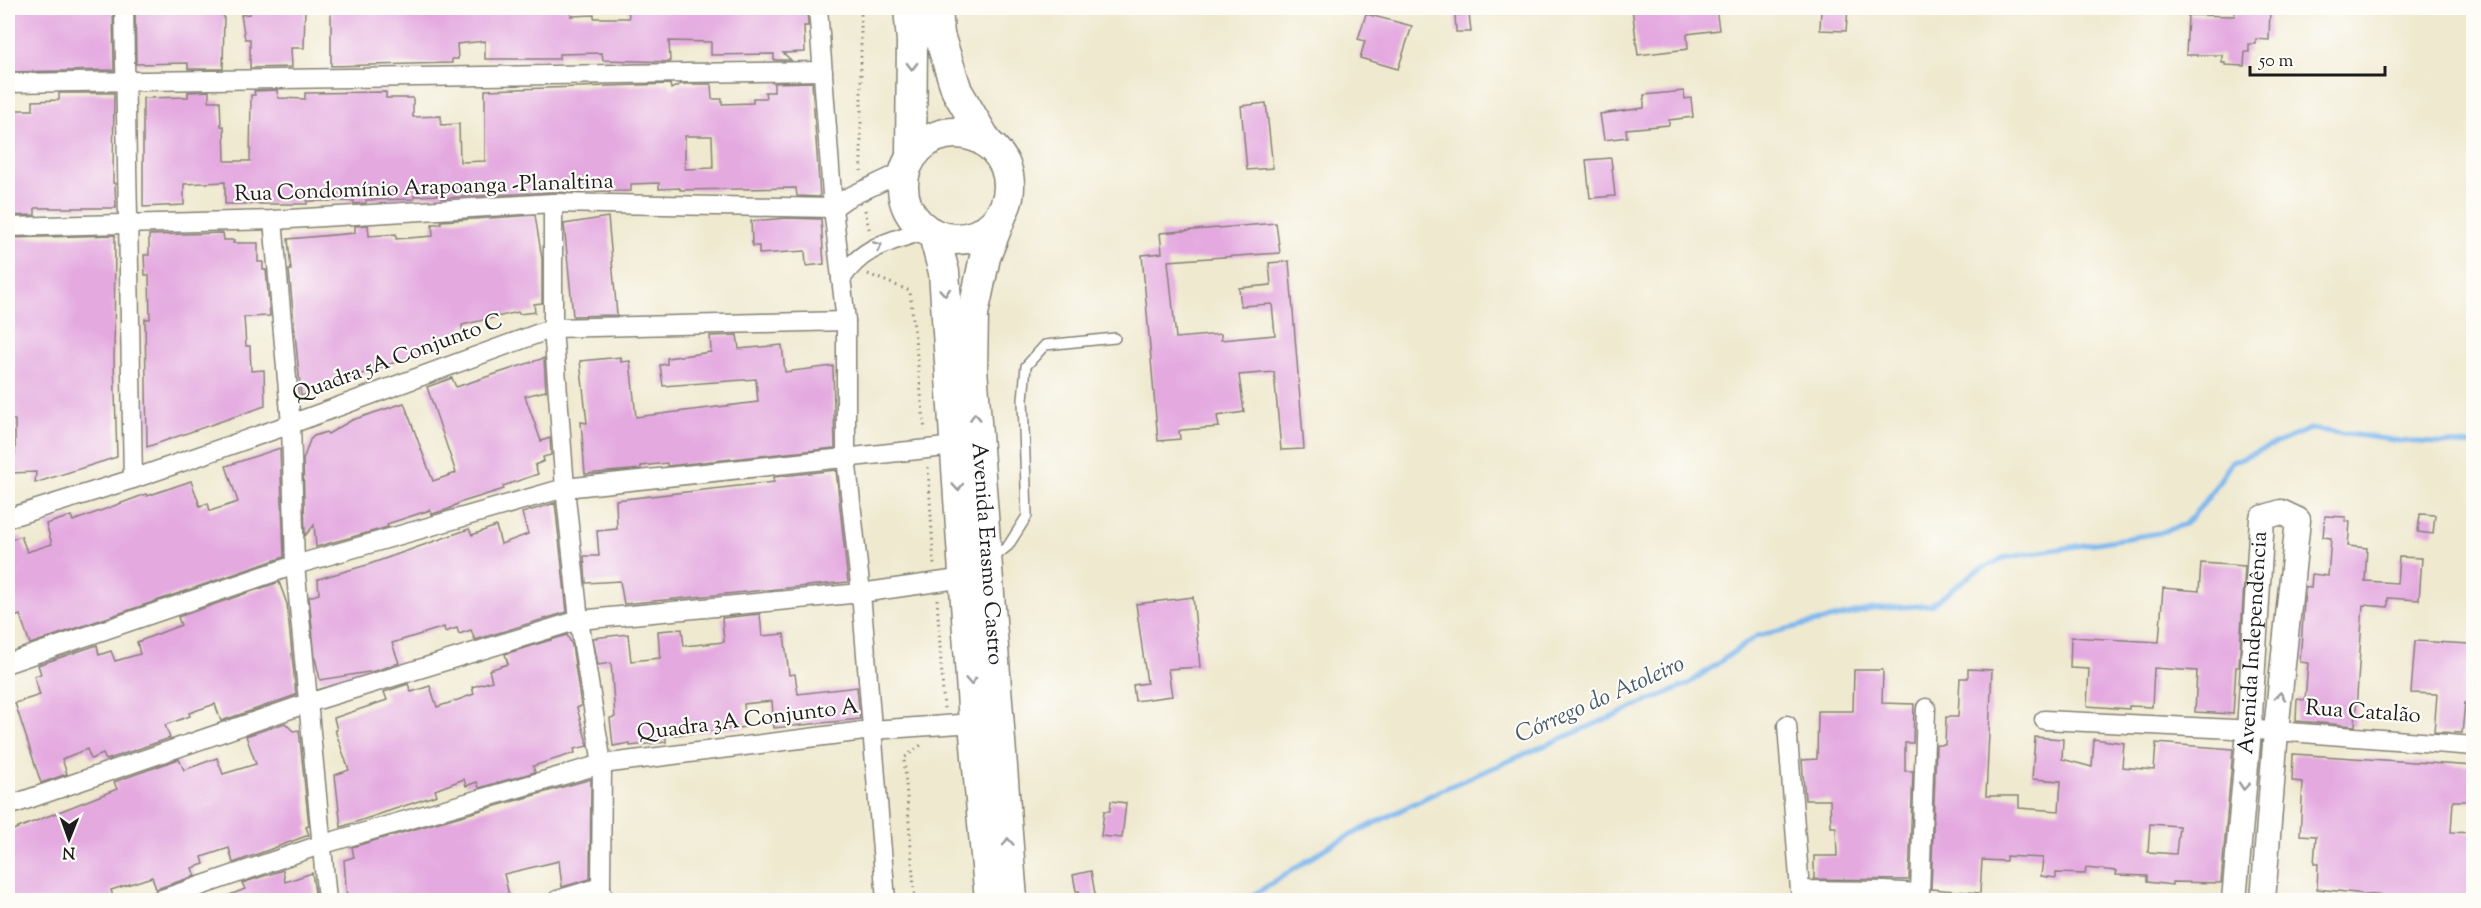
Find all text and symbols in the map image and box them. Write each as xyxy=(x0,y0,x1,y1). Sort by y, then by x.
scale bar xyxy=(2250,39,2385,77)
text: 50 m xyxy=(2258,49,2294,75)
one-way arrow xyxy=(906,61,918,70)
street label: Rua Condomínio Arapoanga -Planaltina xyxy=(234,166,614,212)
one-way arrow xyxy=(871,241,882,253)
one-way arrow xyxy=(938,287,951,297)
street label: Quadra 5A Conjunto C xyxy=(288,306,508,412)
one-way arrow xyxy=(969,413,982,422)
street label: Avenida Erasmo Castro xyxy=(962,441,1010,666)
one-way arrow xyxy=(951,482,964,491)
street label: Avenida Independência xyxy=(2231,530,2277,756)
water label: Córrego do Atoleiro xyxy=(1510,647,1690,753)
one-way arrow xyxy=(964,677,977,686)
one-way arrow xyxy=(2273,691,2286,700)
street label: Quadra 3A Conjunto A xyxy=(635,692,861,750)
street label: Rua Catalão xyxy=(2304,693,2422,733)
one-way arrow xyxy=(2238,781,2251,790)
north arrow xyxy=(39,809,99,869)
one-way arrow xyxy=(1002,838,1015,847)
text: N xyxy=(62,840,75,863)

